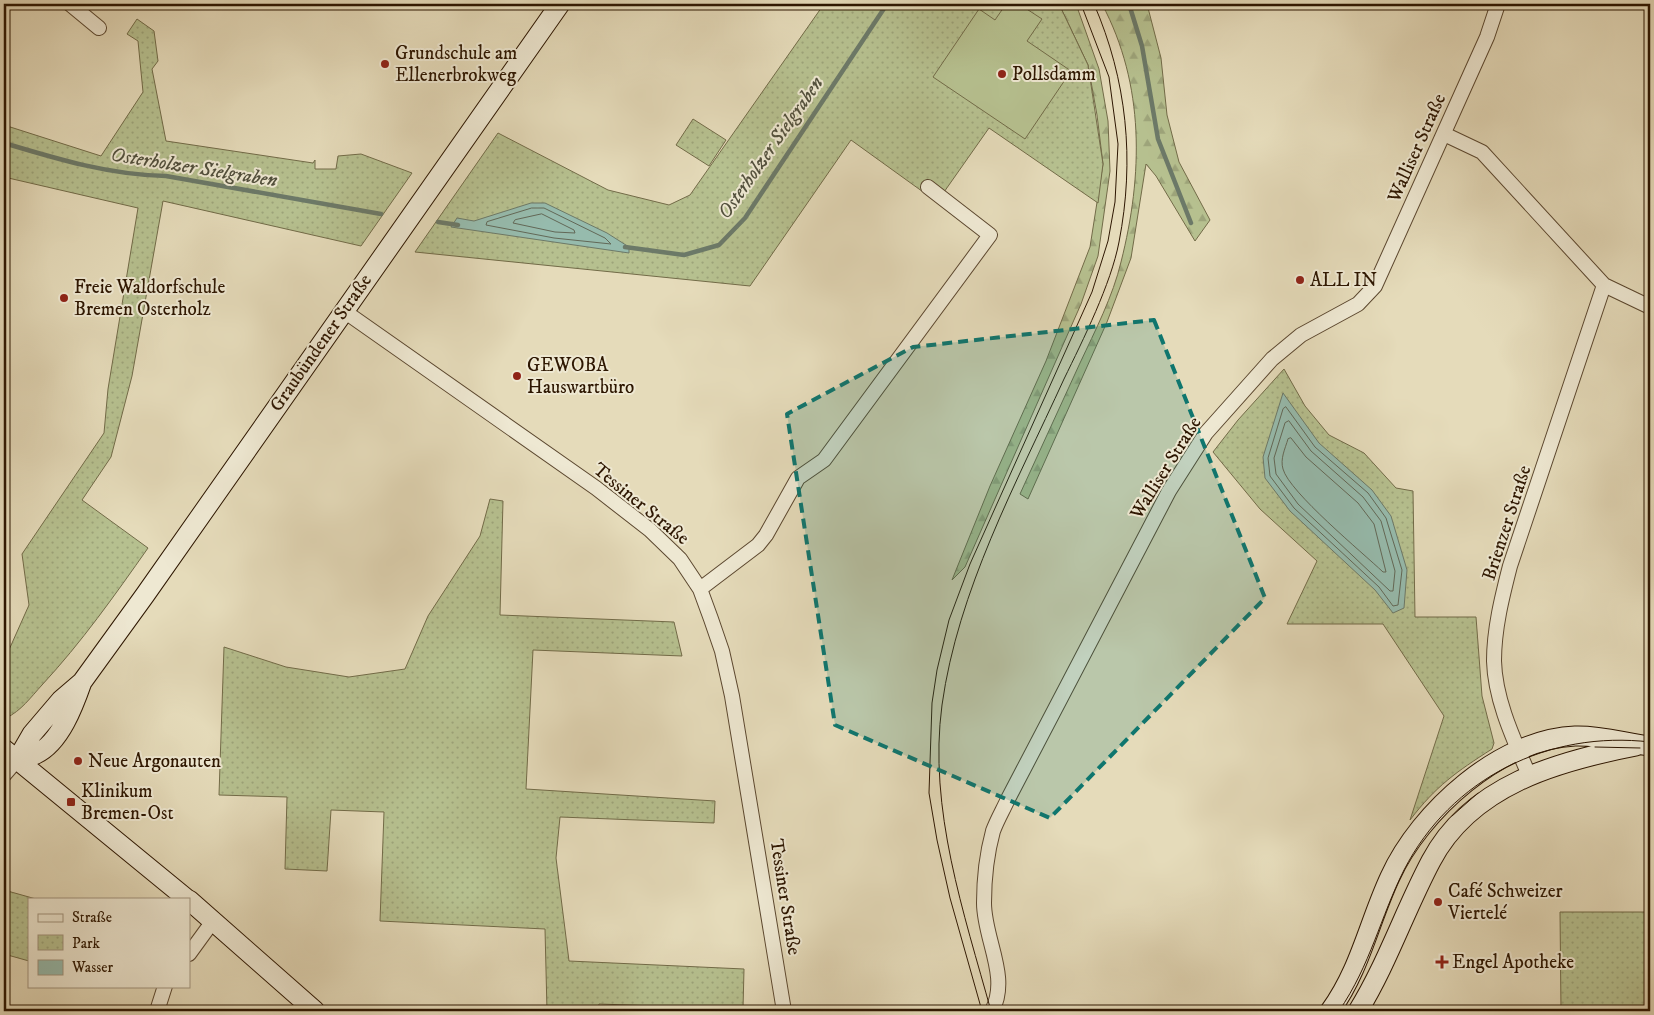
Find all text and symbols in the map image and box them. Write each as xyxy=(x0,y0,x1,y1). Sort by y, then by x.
place label: Grundschule am Ellenerbrokweg xyxy=(395,42,517,87)
marker: Grundschule am Ellenerbrokweg xyxy=(379,58,391,70)
place label: Pollsdamm xyxy=(1012,63,1096,86)
marker: Pollsdamm xyxy=(996,68,1008,80)
water label: Osterholzer Sielgraben xyxy=(713,72,829,224)
street label: Walliser Straße xyxy=(1382,90,1451,207)
water label: Osterholzer Sielgraben xyxy=(109,143,279,193)
place label: ALL IN xyxy=(1310,269,1377,292)
street label: Graubündener Straße xyxy=(265,270,377,416)
marker: ALL IN xyxy=(1294,274,1306,286)
place label: Freie Waldorfschule Bremen Osterholz xyxy=(74,276,226,321)
marker: Freie Waldorfschule Bremen Osterholz xyxy=(58,292,70,304)
place label: GEWOBA Hauswartbüro xyxy=(527,354,634,399)
marker: GEWOBA Hauswartbüro xyxy=(511,370,523,382)
street label: Walliser Straße xyxy=(1125,412,1207,524)
street label: Tessiner Straße xyxy=(588,458,694,550)
street label: Brienzer Straße xyxy=(1478,463,1536,583)
place label: Neue Argonauten xyxy=(88,750,221,773)
marker: Neue Argonauten xyxy=(72,755,84,767)
place label: Klinikum Bremen-Ost xyxy=(81,780,173,825)
marker: Klinikum Bremen-Ost xyxy=(65,796,77,808)
street label: Tessiner Straße xyxy=(764,837,806,957)
place label: Café Schweizer Viertelé xyxy=(1447,880,1563,925)
marker: Café Schweizer Viertelé xyxy=(1432,896,1444,908)
legend xyxy=(28,898,190,988)
text: Straße xyxy=(72,908,112,927)
text: Park xyxy=(72,934,101,953)
place label: Engel Apotheke xyxy=(1452,951,1574,974)
marker: Engel Apotheke xyxy=(1436,956,1448,968)
text: Wasser xyxy=(71,958,113,977)

